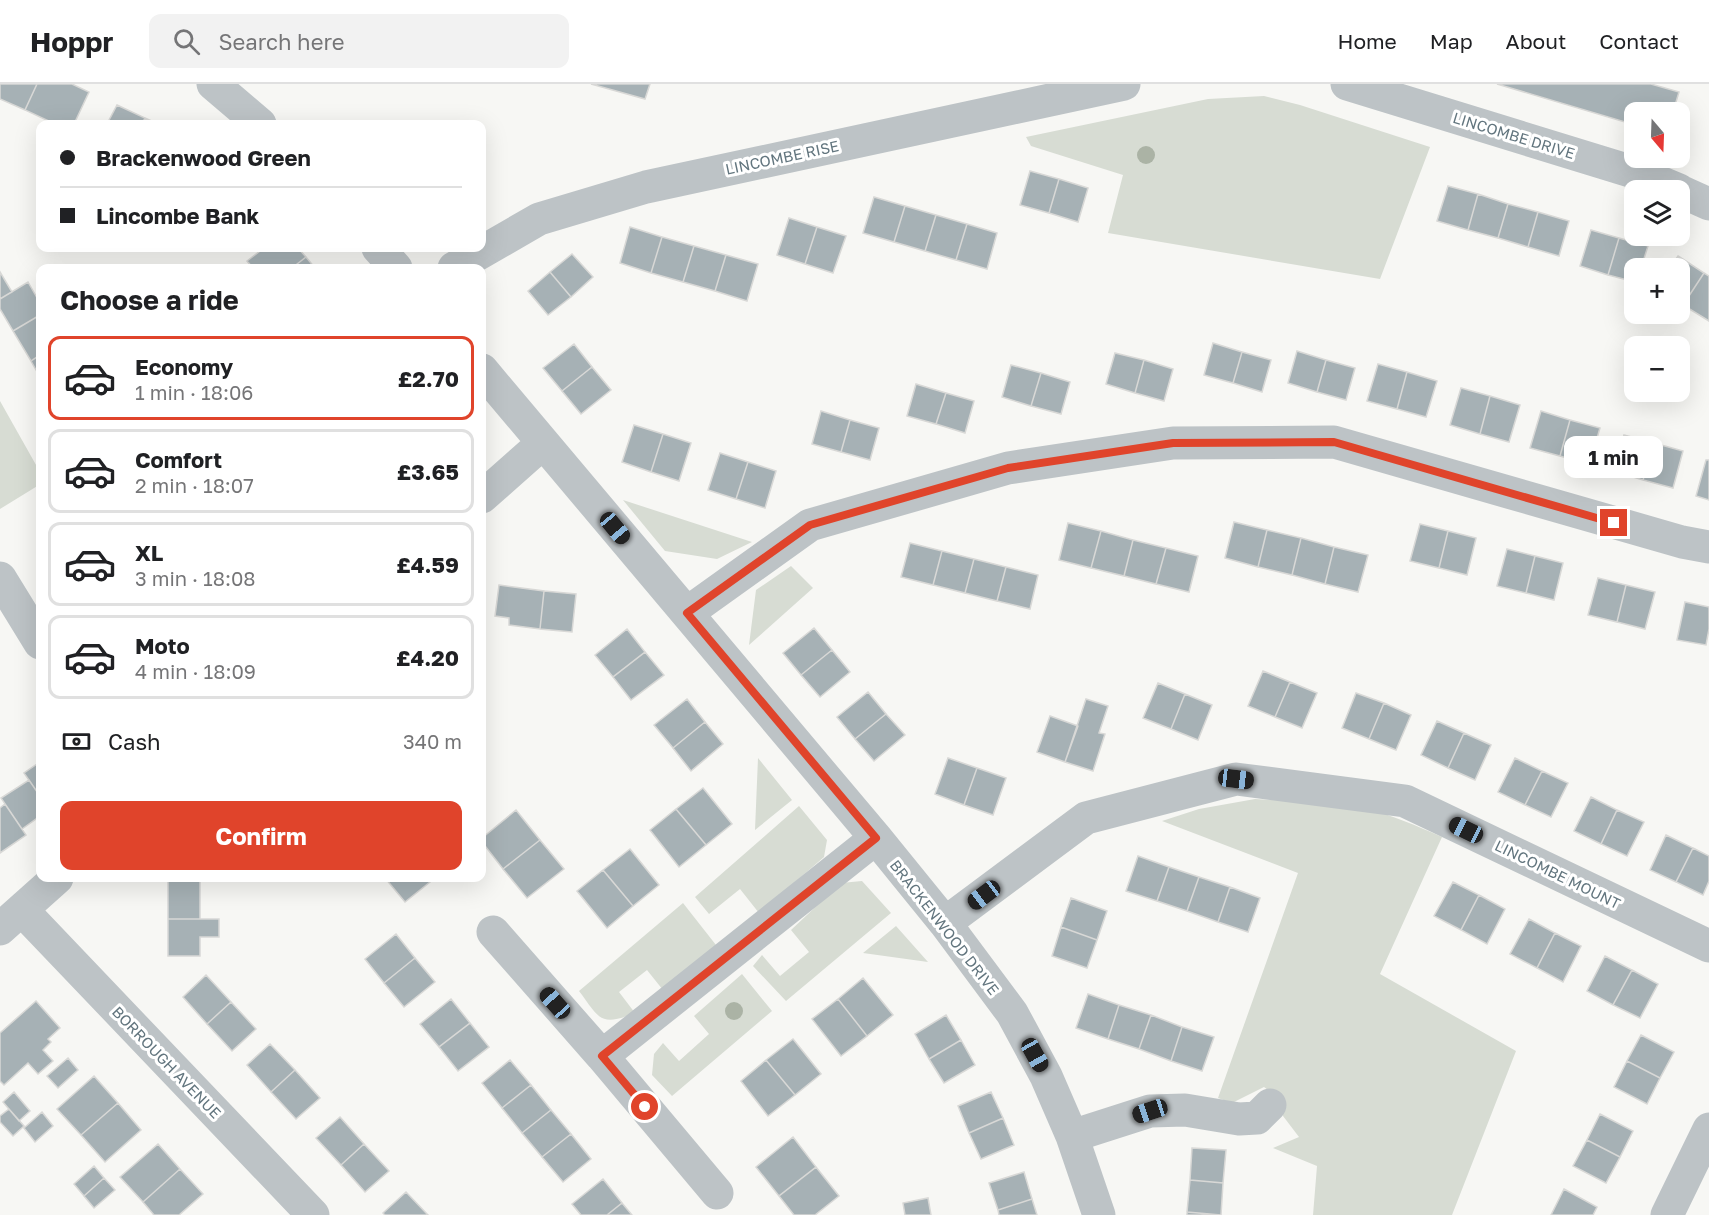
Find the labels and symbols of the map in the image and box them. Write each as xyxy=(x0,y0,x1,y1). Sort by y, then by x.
north arrow xyxy=(1624,102,1690,168)
street label: LINCOMBE DRIVE xyxy=(1451,108,1577,162)
street label: LINCOMBE RISE xyxy=(724,136,840,178)
callout: 1 min xyxy=(1564,436,1664,478)
car xyxy=(597,508,633,548)
route end xyxy=(1600,509,1627,536)
car xyxy=(1217,768,1255,790)
car xyxy=(1446,814,1486,846)
street label: LINCOMBE MOUNT xyxy=(1492,836,1624,912)
street label: BRACKENWOOD DRIVE xyxy=(887,856,1003,998)
car xyxy=(964,877,1004,913)
car xyxy=(536,984,574,1022)
street label: BORROUGH AVENUE xyxy=(109,1002,225,1122)
car xyxy=(1018,1035,1052,1075)
route start xyxy=(631,1093,658,1120)
car xyxy=(1130,1097,1170,1125)

